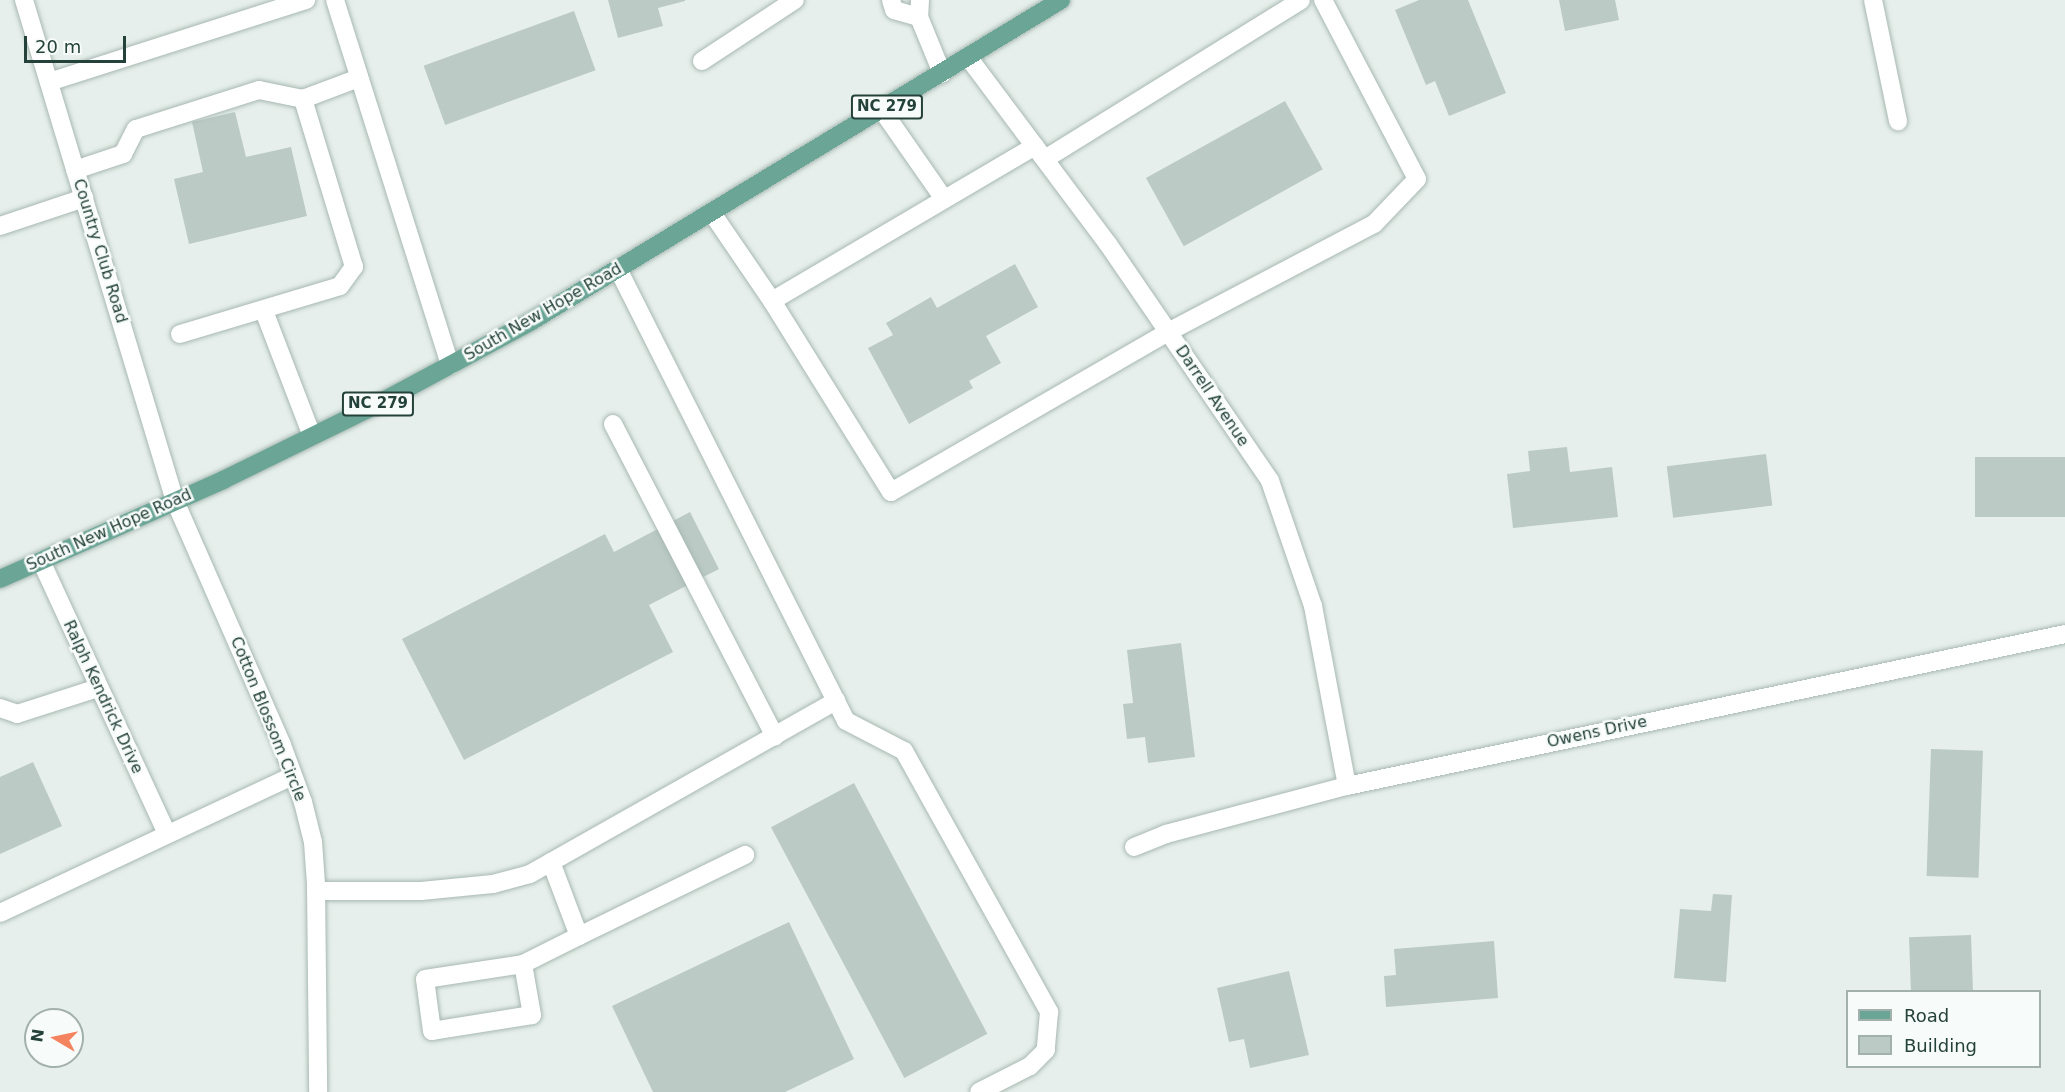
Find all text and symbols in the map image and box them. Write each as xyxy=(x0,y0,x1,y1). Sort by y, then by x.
scale bar xyxy=(27,24,129,62)
text: 20 m xyxy=(35,36,81,57)
road number: NC 279 xyxy=(850,95,924,119)
street label: Country Club Road xyxy=(69,177,131,325)
street label: South New Hope Road xyxy=(461,259,625,365)
street label: Darrell Avenue xyxy=(1171,342,1253,450)
road number: NC 279 xyxy=(340,392,416,416)
street label: South New Hope Road xyxy=(24,485,194,575)
street label: Ralph Kendrick Drive xyxy=(59,617,147,777)
street label: Cotton Blossom Circle xyxy=(226,634,310,804)
street label: Owens Drive xyxy=(1545,712,1649,752)
legend xyxy=(1846,990,2041,1068)
text: Road xyxy=(1904,1005,1949,1026)
north arrow xyxy=(24,1008,84,1068)
text: N xyxy=(27,1027,48,1044)
text: Building xyxy=(1904,1035,1977,1056)

